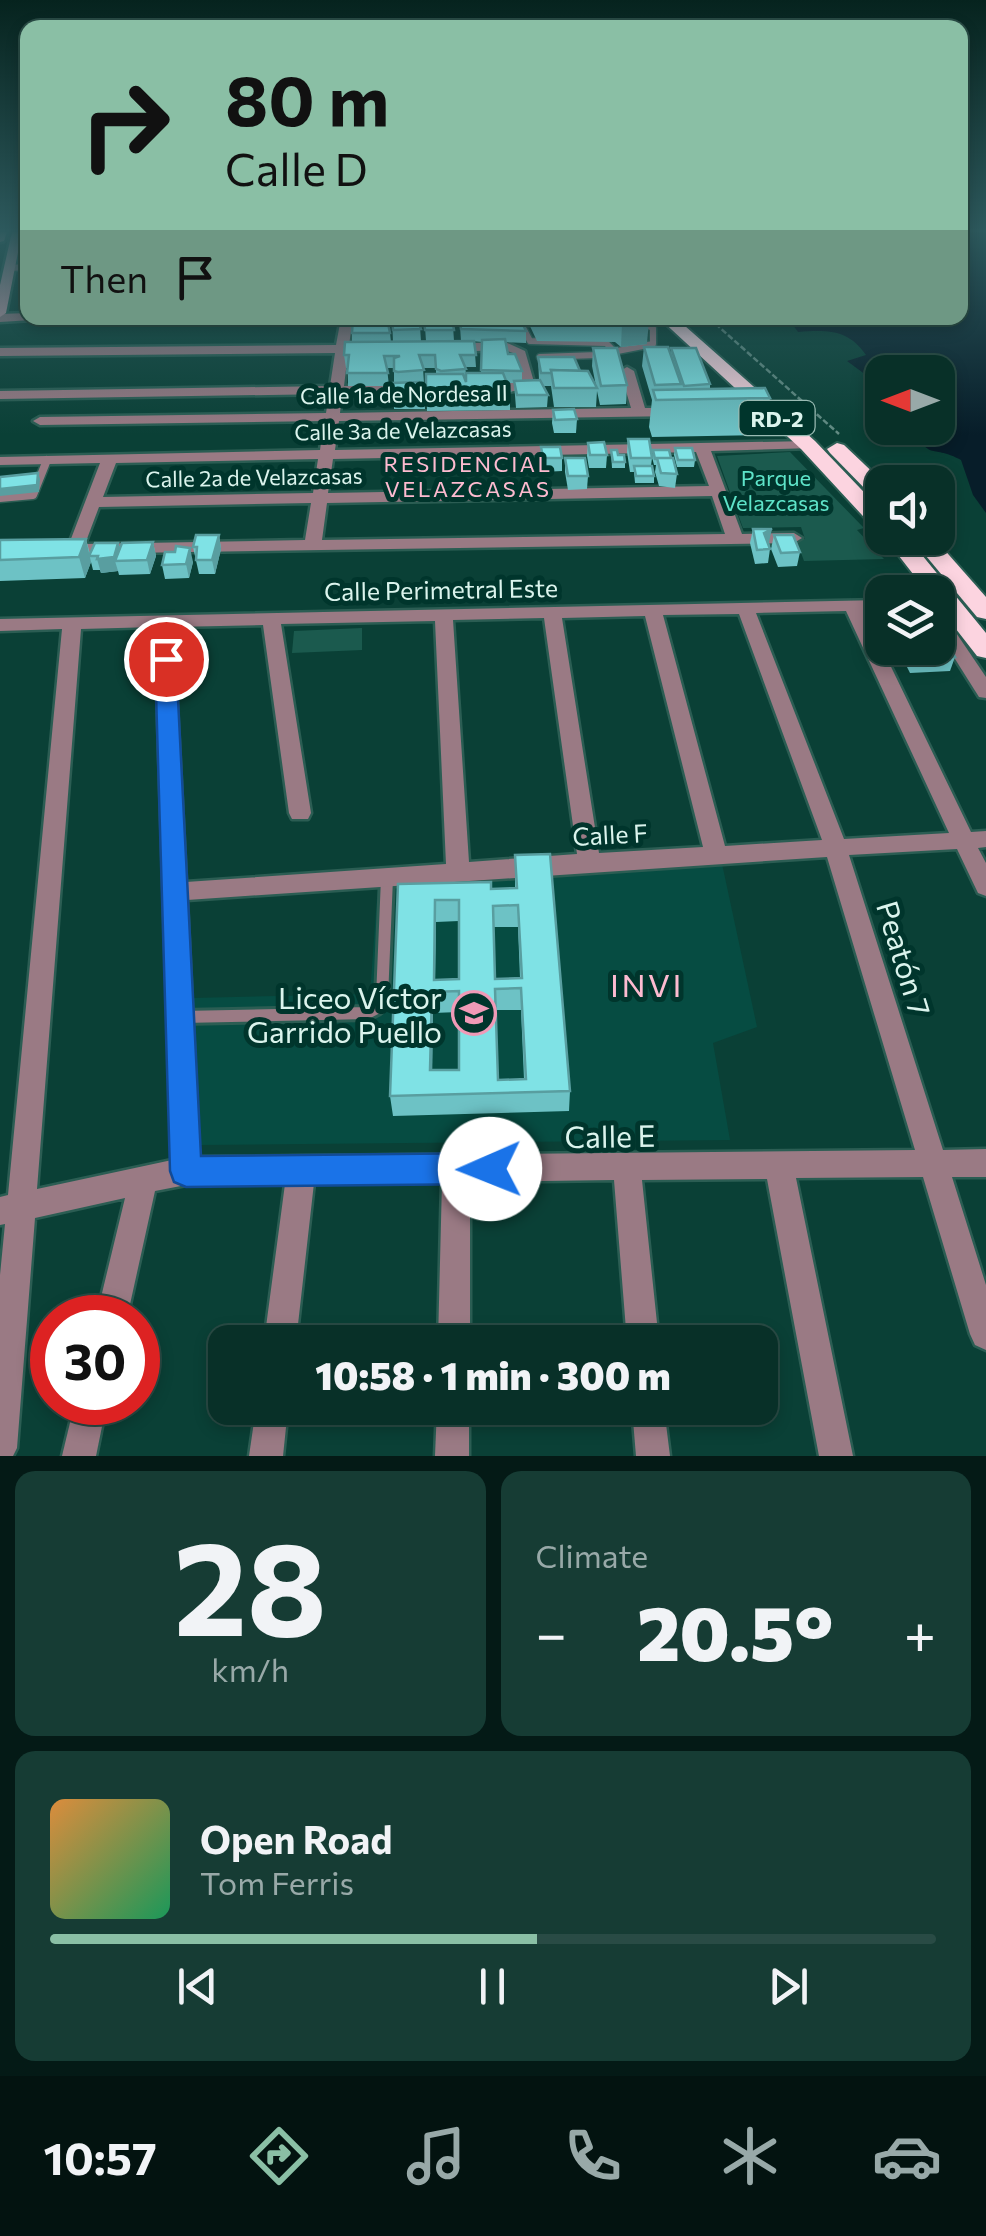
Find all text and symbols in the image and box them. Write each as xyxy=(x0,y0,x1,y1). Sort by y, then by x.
text: 80 m xyxy=(225,55,389,140)
icon: right xyxy=(60,60,190,190)
text: Calle D xyxy=(225,140,368,195)
icon: arrive xyxy=(168,250,223,305)
text: Then xyxy=(60,254,148,301)
north arrow xyxy=(865,355,955,445)
map controls xyxy=(865,355,955,665)
street label: Calle 1a de Nordesa II xyxy=(300,379,508,409)
road number: RD-2 xyxy=(740,401,814,435)
street label: Calle 3a de Velazcasas xyxy=(294,415,512,445)
district label: RESIDENCIAL VELAZCASAS xyxy=(383,450,553,502)
street label: Calle 2a de Velazcasas xyxy=(145,462,363,492)
park label: Parque Velazcasas xyxy=(722,464,830,516)
button: sound xyxy=(865,465,955,555)
street label: Calle Perimetral Este xyxy=(324,572,558,606)
button: layers xyxy=(865,575,955,665)
pin xyxy=(124,617,209,702)
icon: arrive xyxy=(139,632,194,687)
street label: Calle F xyxy=(572,817,648,851)
street label: Peatón 7 xyxy=(870,896,940,1020)
district label: INVI xyxy=(610,964,684,1004)
place label: Liceo Víctor Garrido Puello xyxy=(247,978,442,1049)
school or university icon: Liceo Víctor Garrido Puello xyxy=(451,990,497,1036)
street label: Calle E xyxy=(564,1116,656,1154)
position arrow xyxy=(438,1117,542,1221)
speed limit sign: 30 xyxy=(30,1295,160,1425)
text: 10:58 · 1 min · 300 m xyxy=(315,1351,671,1398)
text: 28 xyxy=(173,1504,327,1663)
text: Climate xyxy=(536,1535,648,1575)
text: 20.5° xyxy=(637,1585,834,1676)
text: − xyxy=(536,1598,567,1665)
text: + xyxy=(904,1598,936,1665)
text: km/h xyxy=(211,1649,289,1689)
text: Open Road xyxy=(200,1815,393,1862)
text: Tom Ferris xyxy=(200,1862,354,1902)
icon: previous xyxy=(170,1959,225,2014)
icon: pause xyxy=(465,1959,520,2014)
icon: next xyxy=(761,1959,816,2014)
icon: directions xyxy=(244,2121,314,2191)
icon: music xyxy=(401,2121,471,2191)
icon: phone xyxy=(558,2121,628,2191)
icon: climate xyxy=(715,2121,785,2191)
icon: car xyxy=(872,2121,942,2191)
text: 10:57 xyxy=(44,2129,157,2184)

